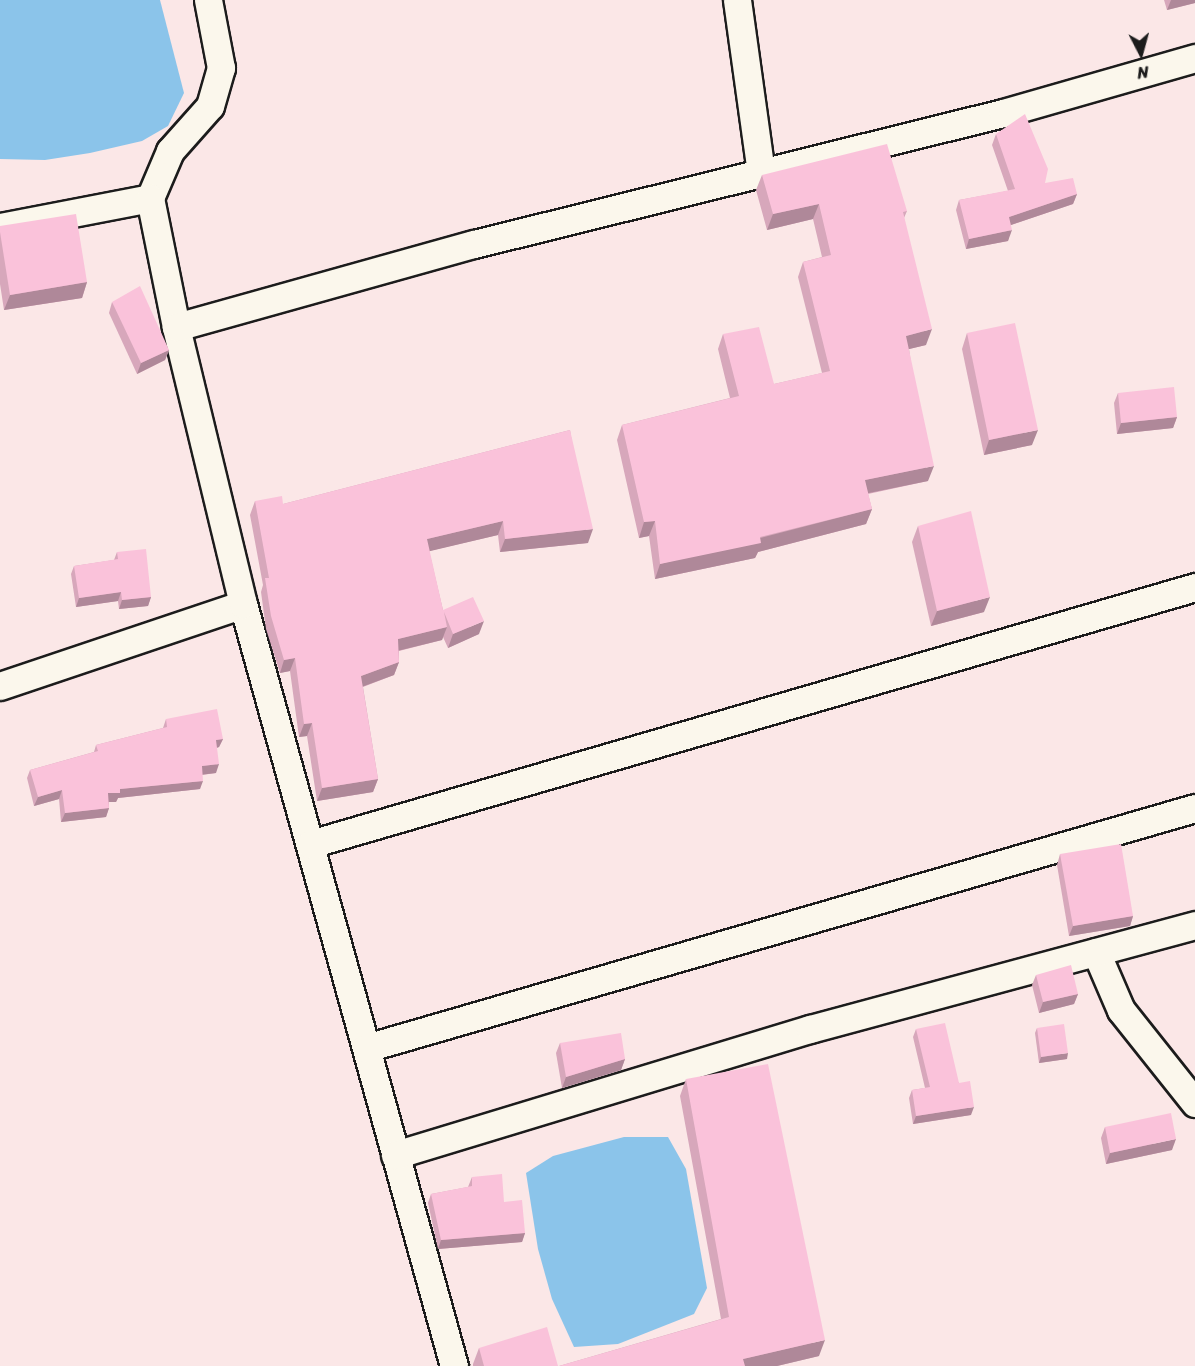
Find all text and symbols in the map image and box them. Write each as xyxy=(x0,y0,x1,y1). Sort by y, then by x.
north arrow xyxy=(1111,24,1171,84)
text: N xyxy=(1136,57,1150,87)

